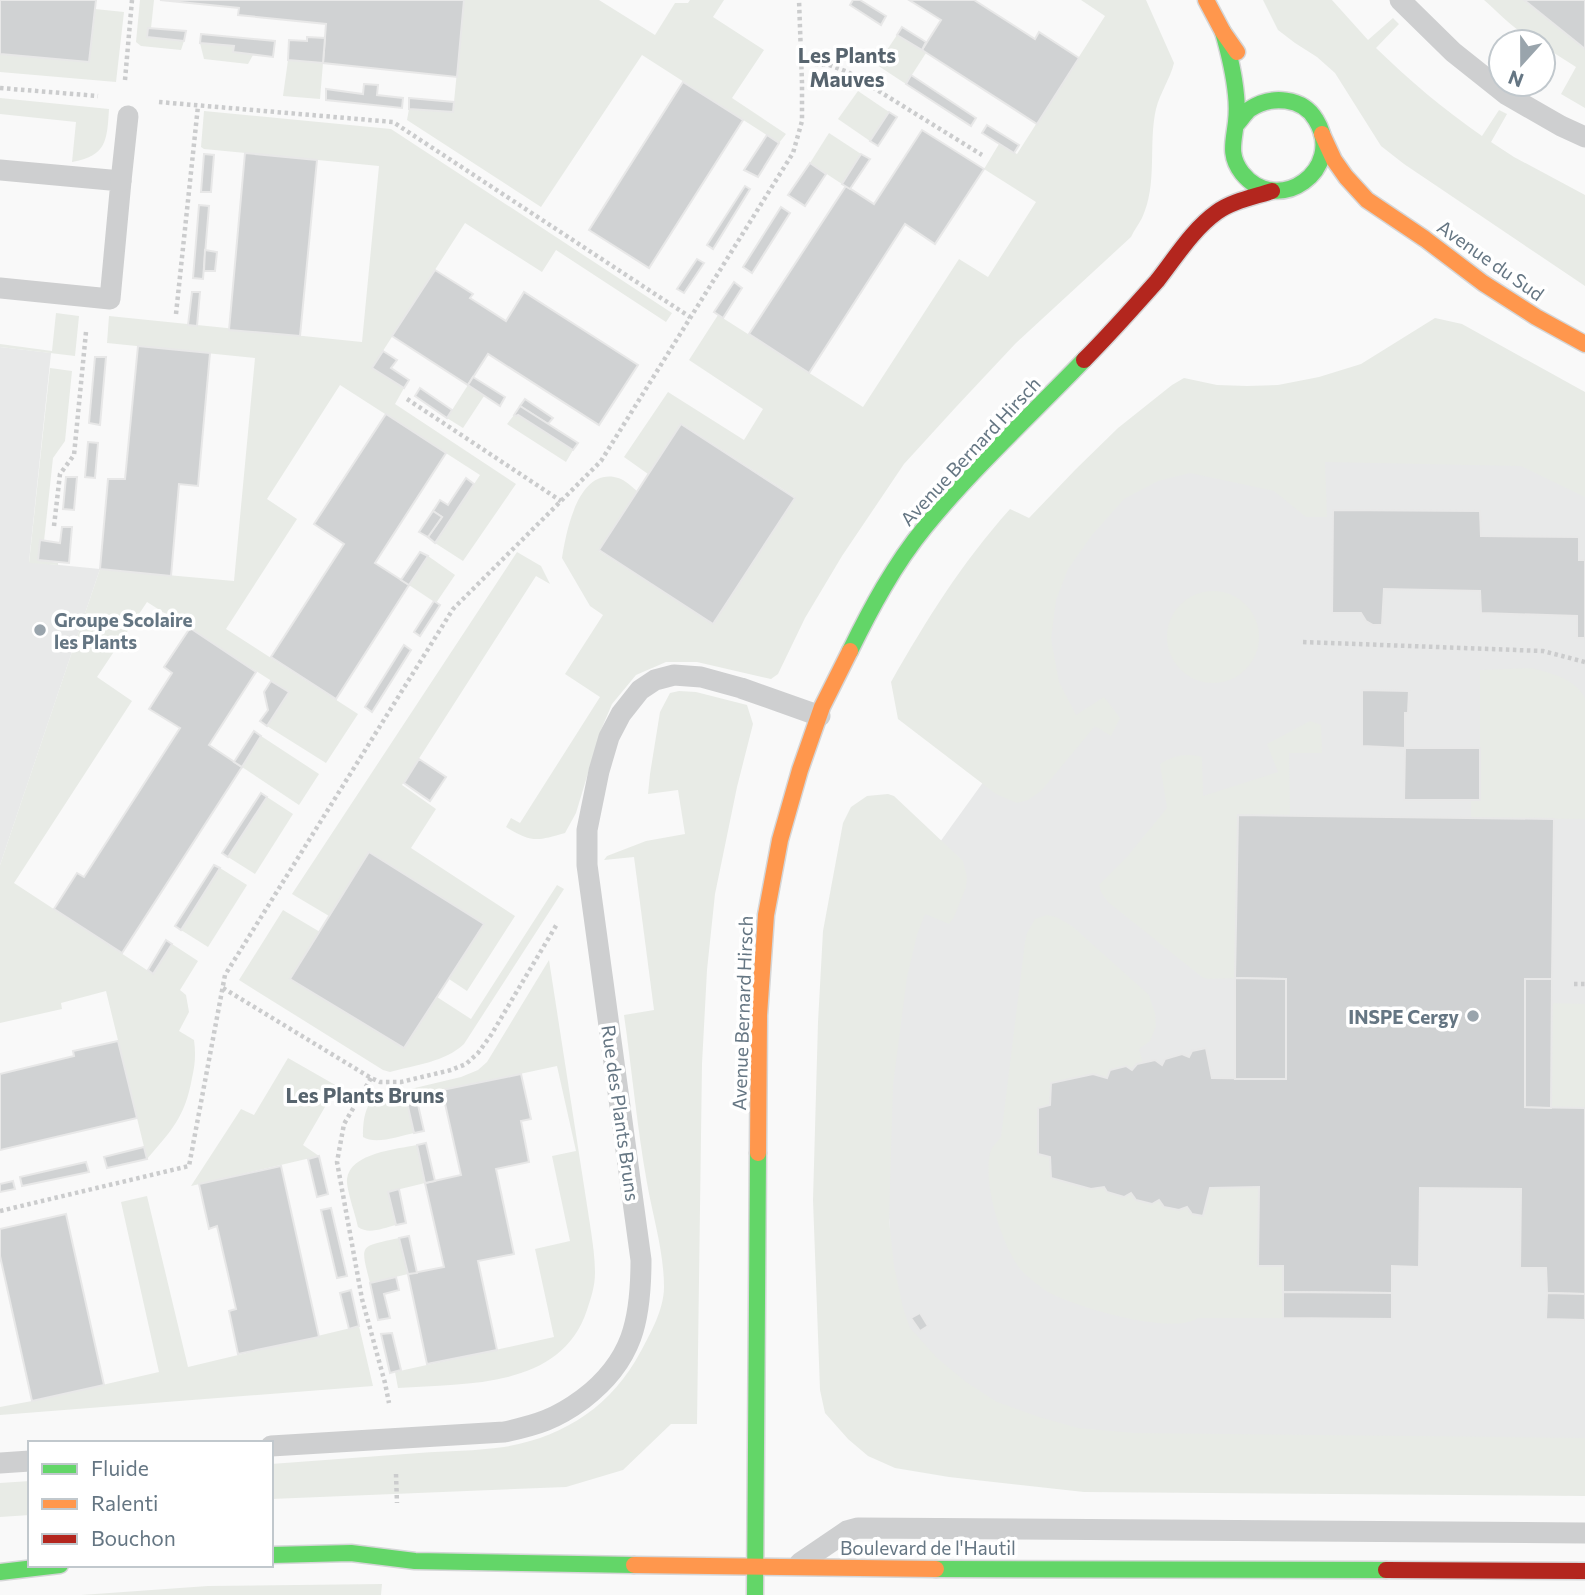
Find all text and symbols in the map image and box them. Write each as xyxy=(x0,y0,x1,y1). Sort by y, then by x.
north arrow xyxy=(1487,28,1557,98)
district label: Les Plants Mauves xyxy=(798,42,896,91)
text: N xyxy=(1505,66,1527,93)
street label: Avenue du Sud xyxy=(1433,215,1549,305)
street label: Avenue Bernard Hirsch xyxy=(895,372,1045,530)
place label: Groupe Scolaire les Plants xyxy=(54,608,193,653)
marker: Groupe Scolaire les Plants xyxy=(32,622,48,638)
street label: Avenue Bernard Hirsch xyxy=(727,915,757,1111)
place label: INSPE Cergy xyxy=(1348,1005,1460,1028)
marker: INSPE Cergy xyxy=(1465,1008,1481,1024)
street label: Rue des Plants Bruns xyxy=(597,1023,645,1203)
district label: Les Plants Bruns xyxy=(286,1082,445,1107)
legend xyxy=(28,1441,273,1567)
text: Fluide xyxy=(91,1455,149,1480)
text: Ralenti xyxy=(91,1490,158,1515)
text: Bouchon xyxy=(91,1525,176,1550)
street label: Boulevard de l'Hautil xyxy=(840,1536,1016,1559)

